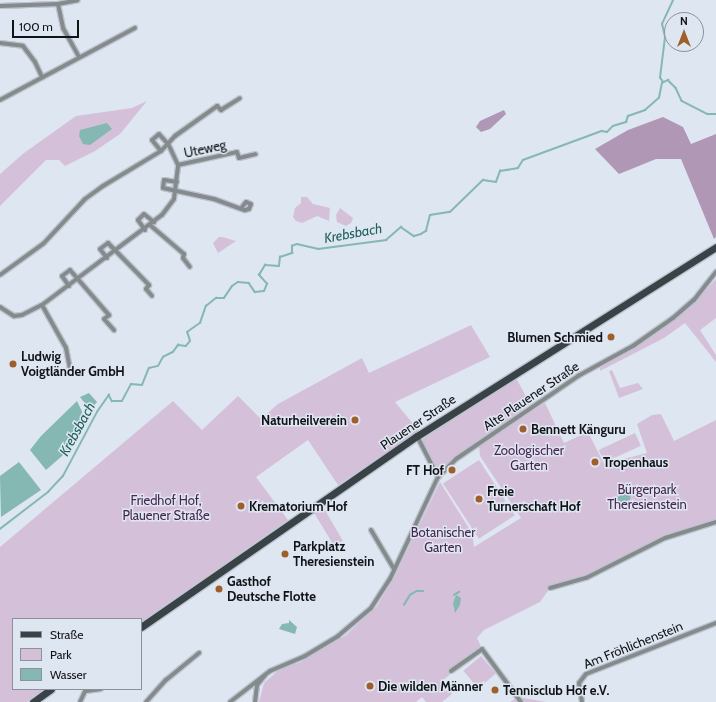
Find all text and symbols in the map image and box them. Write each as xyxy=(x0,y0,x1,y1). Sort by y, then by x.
scale bar xyxy=(14,12,81,38)
north arrow xyxy=(664,12,704,52)
text: N xyxy=(680,14,688,28)
text: 100 m xyxy=(19,19,53,34)
street label: Uteweg xyxy=(182,137,228,161)
water label: Krebsbach xyxy=(323,220,383,246)
place label: Blumen Schmied xyxy=(507,329,603,345)
marker: Blumen Schmied xyxy=(606,332,616,342)
place label: Ludwig Voigtländer GmbH xyxy=(21,349,125,380)
street label: Alte Plauener Straße xyxy=(480,358,582,434)
marker: Ludwig Voigtländer GmbH xyxy=(8,359,18,369)
street label: Plauener Straße xyxy=(377,391,459,453)
water label: Krebsbach xyxy=(55,399,99,459)
place label: Naturheilverein xyxy=(261,412,347,428)
marker: Naturheilverein xyxy=(350,415,360,425)
place label: Bennett Känguru xyxy=(531,421,626,437)
marker: Bennett Känguru xyxy=(518,424,528,434)
park label: Zoologischer Garten xyxy=(494,443,564,474)
place label: Tropenhaus xyxy=(603,454,668,470)
marker: Tropenhaus xyxy=(590,457,600,467)
place label: FT Hof xyxy=(406,462,444,478)
marker: FT Hof xyxy=(447,465,457,475)
park label: Bürgerpark Theresienstein xyxy=(607,482,687,513)
place label: Freie Turnerschaft Hof xyxy=(487,484,581,515)
park label: Friedhof Hof, Plauener Straße xyxy=(122,493,210,524)
marker: Freie Turnerschaft Hof xyxy=(474,494,484,504)
place label: Krematorium Hof xyxy=(249,498,347,514)
marker: Krematorium Hof xyxy=(236,501,246,511)
park label: Botanischer Garten xyxy=(411,525,475,556)
place label: Parkplatz Theresienstein xyxy=(293,539,374,570)
marker: Parkplatz Theresienstein xyxy=(280,549,290,559)
place label: Gasthof Deutsche Flotte xyxy=(227,574,316,605)
marker: Gasthof Deutsche Flotte xyxy=(214,584,224,594)
legend xyxy=(12,618,142,690)
street label: Am Fröhlichenstein xyxy=(581,618,685,672)
text: Straße xyxy=(50,627,83,642)
text: Park xyxy=(50,647,72,662)
text: Wasser xyxy=(50,667,87,682)
place label: Die wilden Männer xyxy=(378,678,483,694)
marker: Die wilden Männer xyxy=(365,681,375,691)
place label: Tennisclub Hof e.V. xyxy=(503,682,609,698)
marker: Tennisclub Hof e.V. xyxy=(490,685,500,695)

